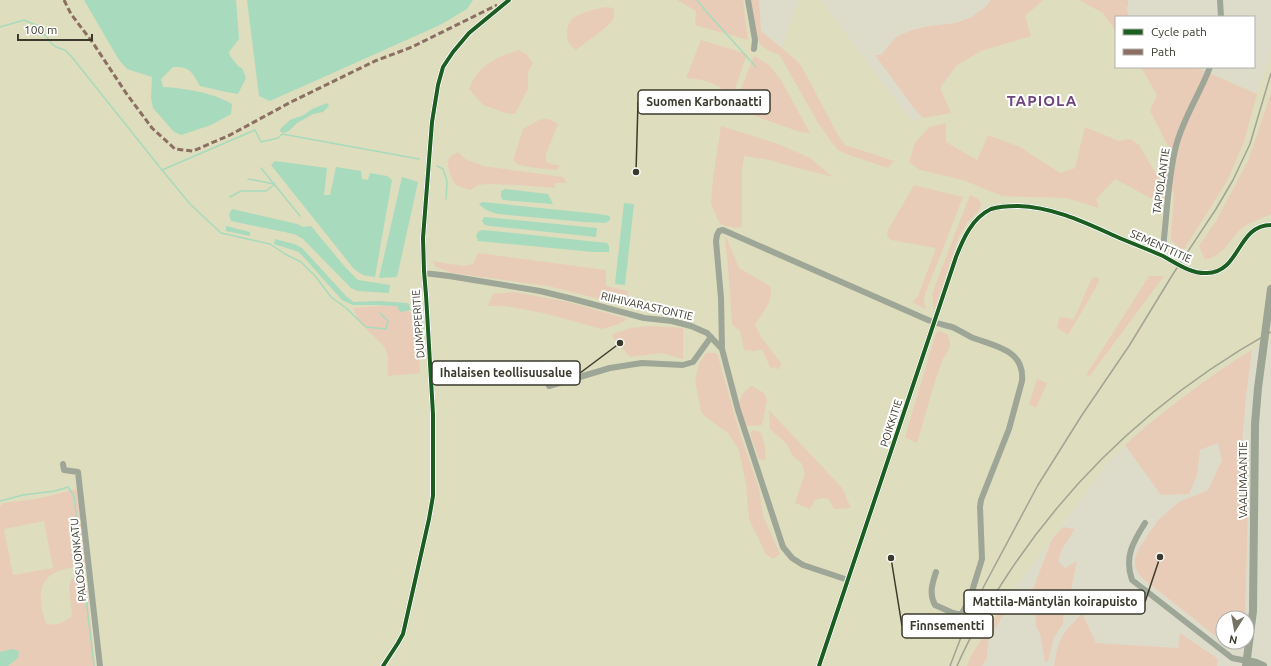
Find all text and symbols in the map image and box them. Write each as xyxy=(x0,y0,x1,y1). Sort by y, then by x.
scale bar xyxy=(18,16,92,42)
legend xyxy=(1115,16,1255,68)
text: 100 m xyxy=(24,23,57,36)
text: Cycle path xyxy=(1151,25,1207,38)
text: Path xyxy=(1151,45,1176,58)
callout: Suomen Karbonaatti xyxy=(638,90,770,114)
district label: TAPIOLA xyxy=(1007,92,1077,109)
text: Suomen Karbonaatti xyxy=(646,95,762,108)
street label: TAPIOLANTIE xyxy=(1150,147,1172,215)
street label: SEMENTTITIE xyxy=(1128,227,1194,265)
street label: DUMPPERITIE xyxy=(410,289,426,359)
street label: RIIHIVARASTONTIE xyxy=(600,290,694,322)
callout: Ihalaisen teollisuusalue xyxy=(432,361,580,385)
text: Ihalaisen teollisuusalue xyxy=(440,366,572,379)
street label: POIKKITIE xyxy=(878,398,904,448)
street label: VAALIMAANTIE xyxy=(1237,442,1249,518)
street label: PALOSUONKATU xyxy=(68,518,88,602)
callout: Mattila-Mäntylän koirapuisto xyxy=(964,590,1145,614)
text: Mattila-Mäntylän koirapuisto xyxy=(973,595,1137,608)
north arrow xyxy=(1215,610,1255,650)
callout: Finnsementti xyxy=(902,614,993,638)
text: Finnsementti xyxy=(910,619,984,632)
text: N xyxy=(1228,633,1238,646)

